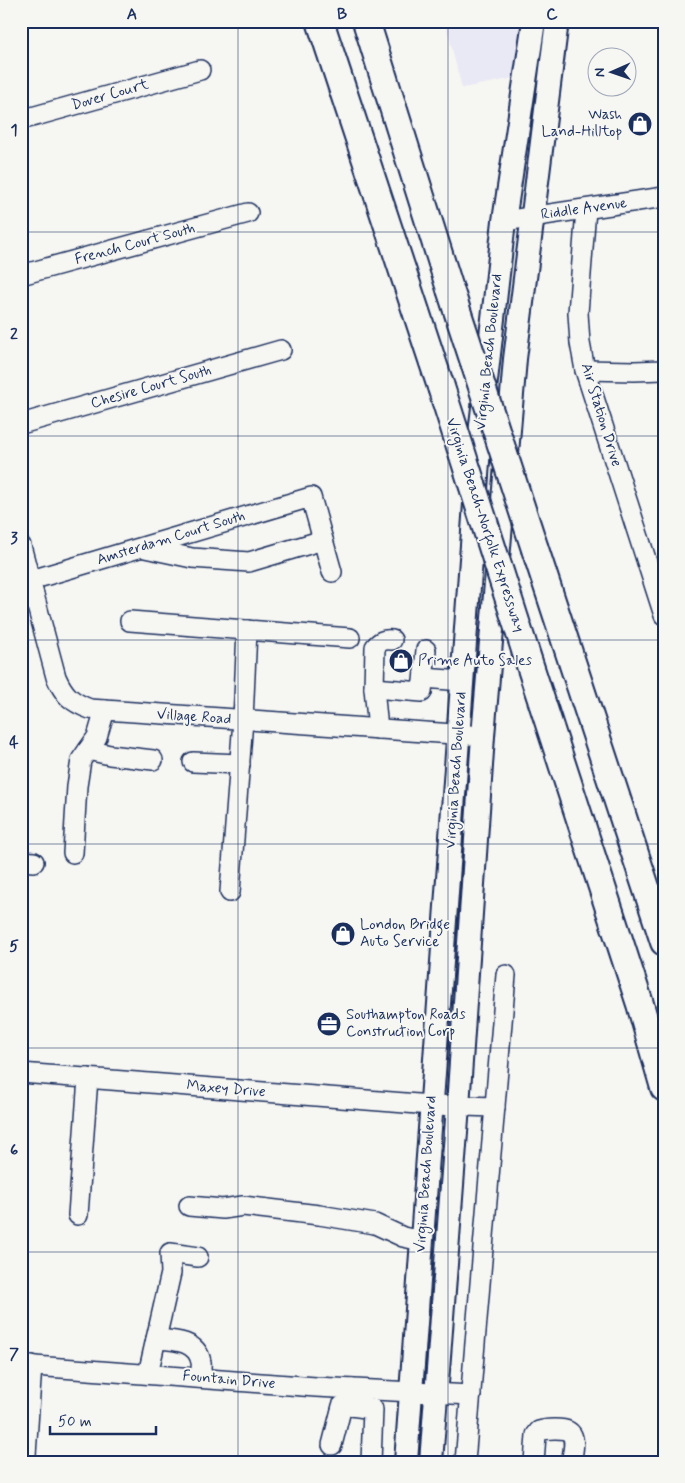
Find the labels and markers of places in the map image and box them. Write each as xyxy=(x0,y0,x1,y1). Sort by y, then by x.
place label: Wash Land-Hilltop xyxy=(541,105,622,142)
shop icon: Wash Land-Hilltop xyxy=(627,111,653,137)
shop icon: Prime Auto Sales xyxy=(388,648,414,674)
place label: Prime Auto Sales xyxy=(418,651,532,671)
place label: London Bridge Auto Service xyxy=(360,915,450,952)
shop icon: London Bridge Auto Service xyxy=(330,921,356,947)
place label: Southampton Roads Construction Corp xyxy=(346,1005,466,1042)
office icon: Southampton Roads Construction Corp xyxy=(316,1011,342,1037)

